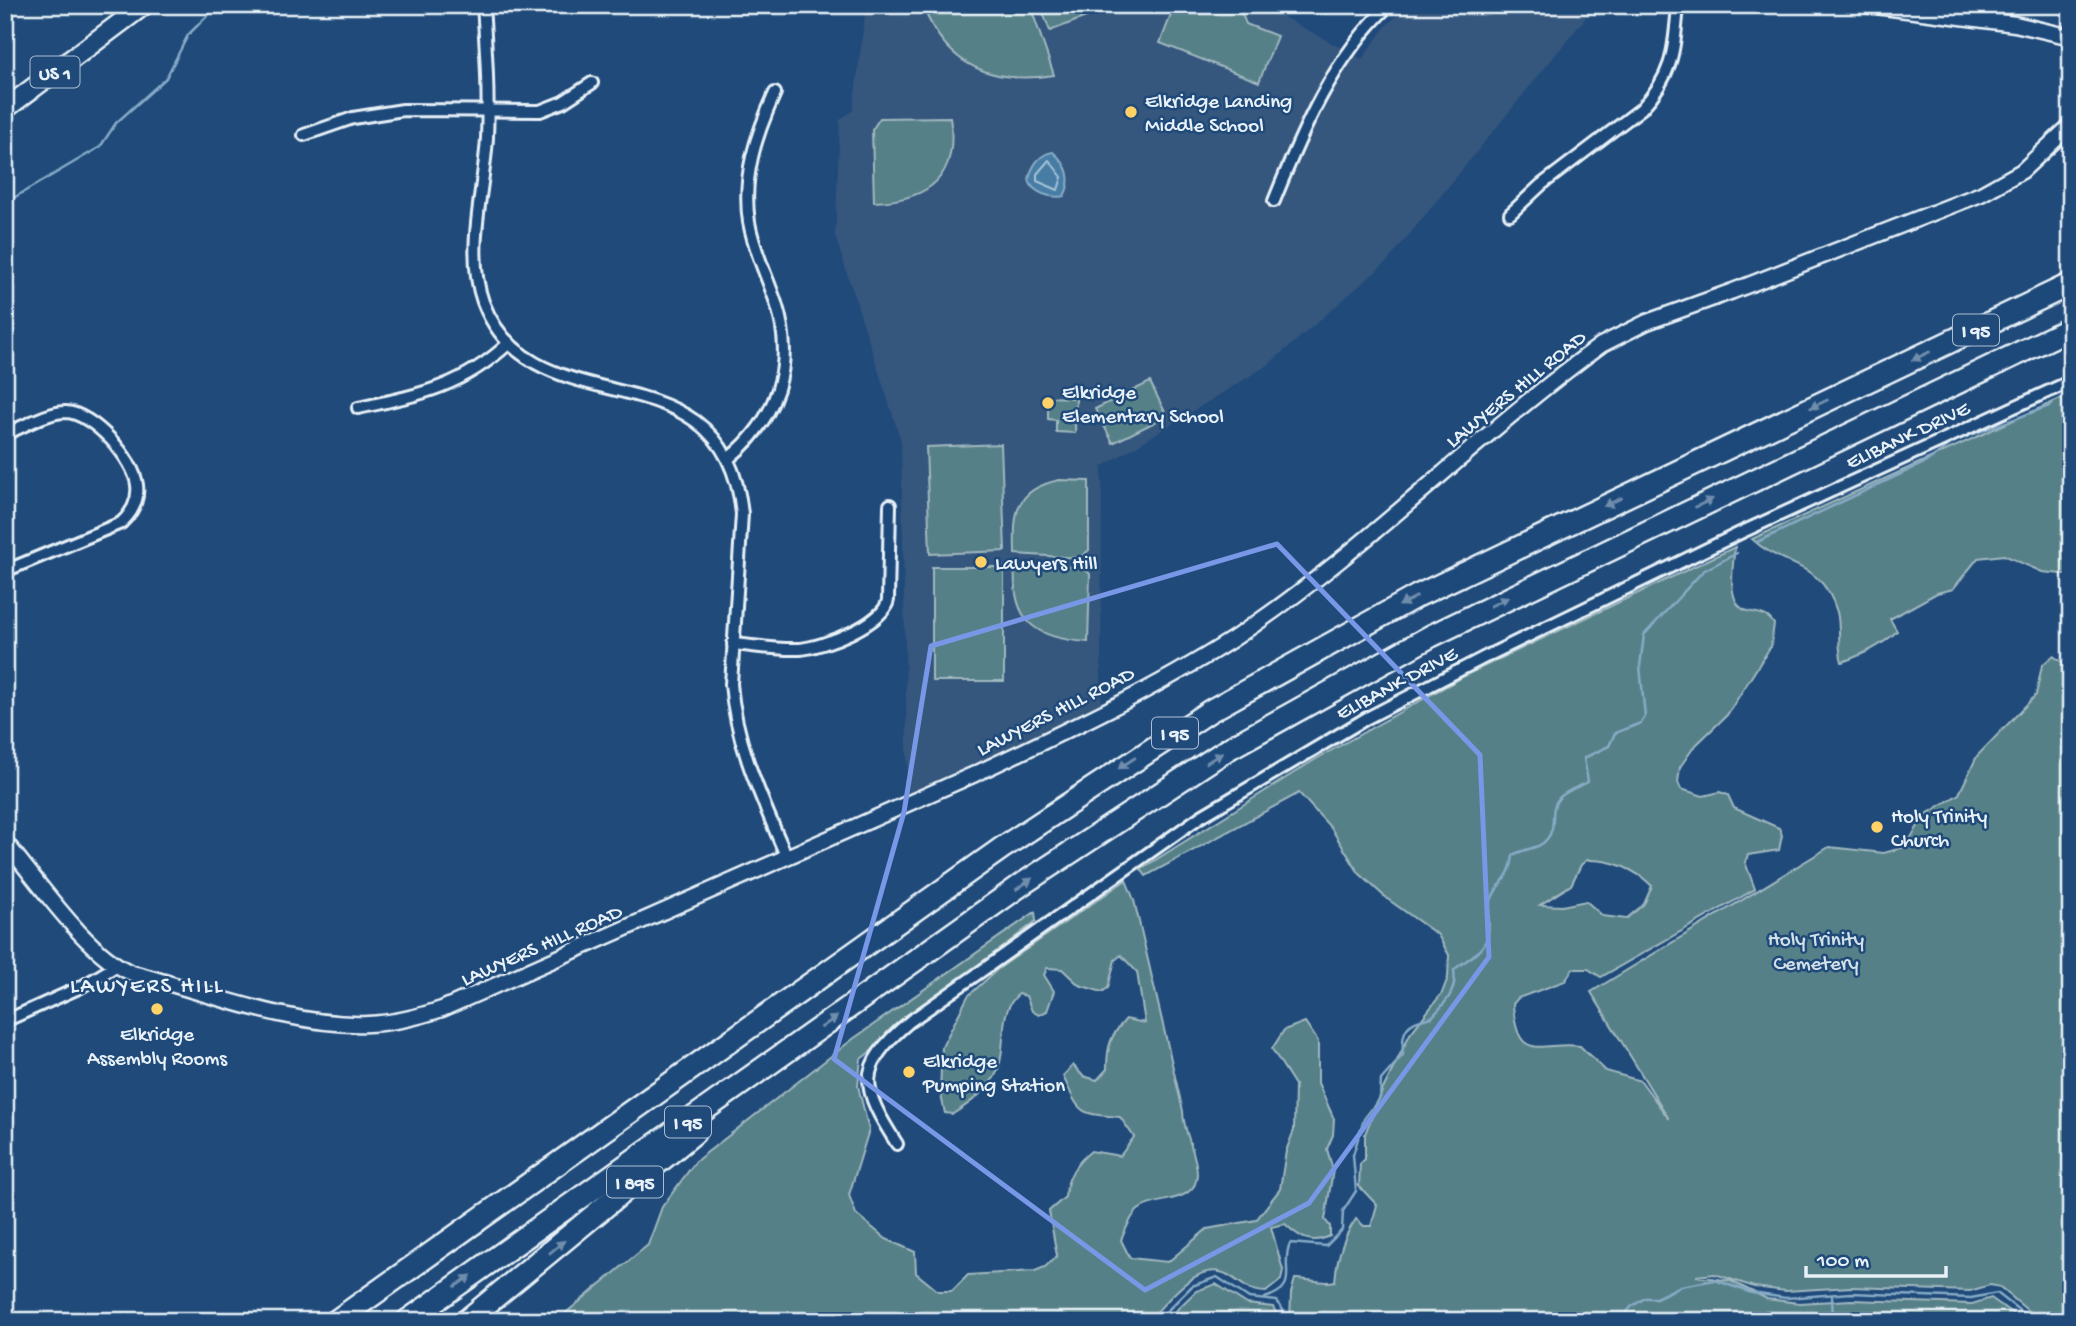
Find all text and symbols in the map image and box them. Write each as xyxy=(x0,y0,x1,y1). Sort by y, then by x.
road number: US 1 xyxy=(30,57,80,88)
place label: Elkridge Landing Middle School xyxy=(1145,91,1292,140)
marker: Elkridge Landing Middle School xyxy=(1123,104,1139,120)
road number: I 95 xyxy=(1953,314,1999,346)
street label: LAWYERS HILL ROAD xyxy=(1442,326,1593,455)
one-way arrow xyxy=(1911,350,1931,362)
place label: Elkridge Elementary School xyxy=(1062,382,1224,431)
marker: Elkridge Elementary School xyxy=(1040,395,1056,411)
street label: ELIBANK DRIVE xyxy=(1843,397,1975,477)
one-way arrow xyxy=(1809,399,1829,410)
one-way arrow xyxy=(1603,496,1623,508)
one-way arrow xyxy=(1694,498,1714,509)
place label: Lawyers Hill xyxy=(995,553,1098,578)
marker: Lawyers Hill xyxy=(973,554,989,570)
one-way arrow xyxy=(1398,595,1418,606)
one-way arrow xyxy=(1489,596,1509,607)
street label: ELIBANK DRIVE xyxy=(1333,642,1463,728)
street label: LAWYERS HILL ROAD xyxy=(974,662,1140,764)
road number: I 95 xyxy=(1152,718,1198,748)
one-way arrow xyxy=(1204,752,1223,765)
one-way arrow xyxy=(1117,757,1136,770)
place label: Holy Trinity Church xyxy=(1891,806,1987,855)
marker: Holy Trinity Church xyxy=(1869,819,1885,835)
one-way arrow xyxy=(1015,877,1033,891)
street label: LAWYERS HILL ROAD xyxy=(458,900,627,994)
park label: Holy Trinity Cemetery xyxy=(1768,929,1864,978)
district label: LAWYERS HILL xyxy=(70,974,224,1001)
marker: Elkridge Assembly Rooms xyxy=(149,1001,165,1017)
one-way arrow xyxy=(820,1016,838,1030)
place label: Elkridge Assembly Rooms xyxy=(87,1024,228,1073)
place label: Elkridge Pumping Station xyxy=(922,1051,1065,1100)
marker: Elkridge Pumping Station xyxy=(901,1064,917,1080)
road number: I 95 xyxy=(665,1106,711,1138)
road number: I 895 xyxy=(607,1166,663,1198)
scale bar xyxy=(1806,1235,1946,1279)
one-way arrow xyxy=(549,1240,566,1255)
text: 100 m xyxy=(1816,1250,1869,1275)
one-way arrow xyxy=(454,1274,472,1288)

